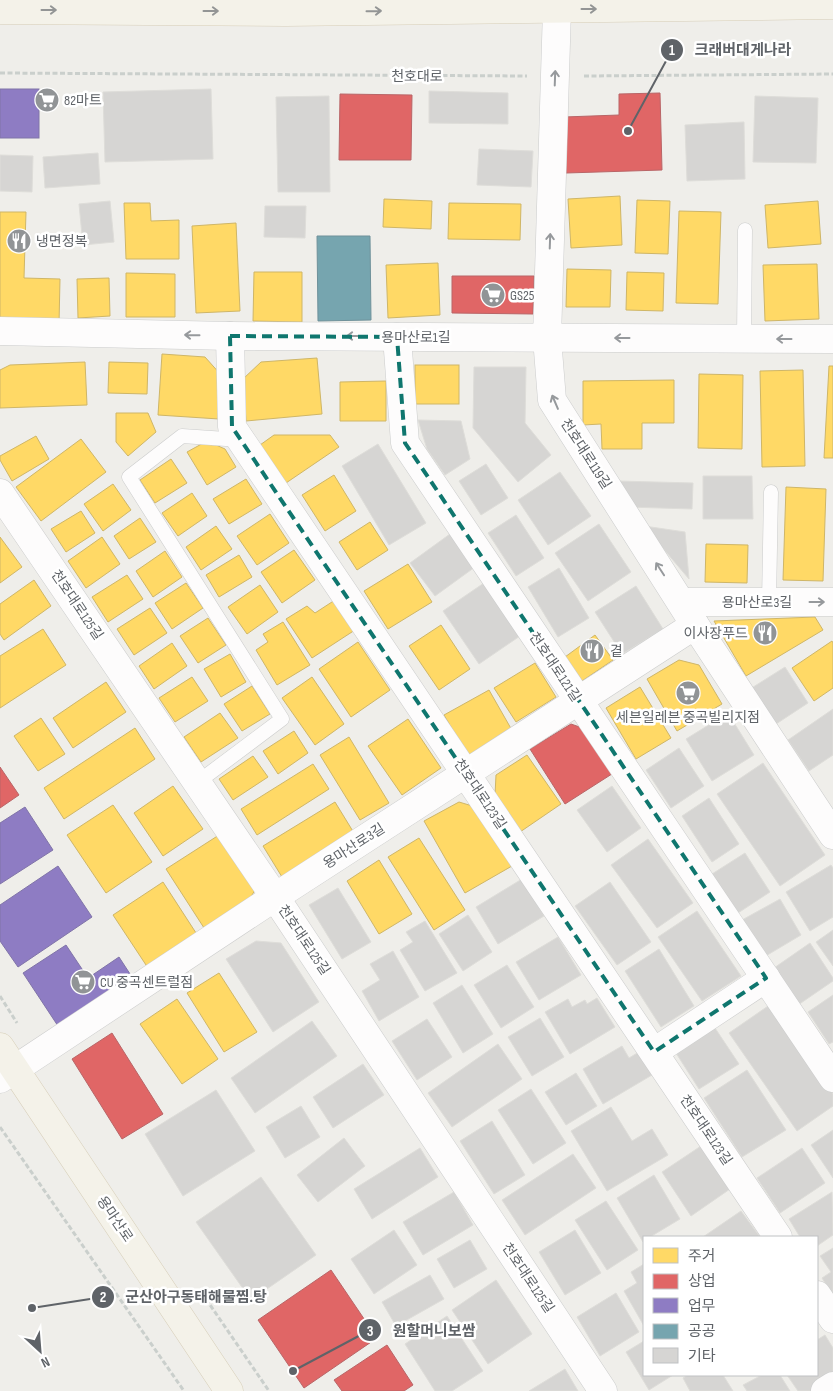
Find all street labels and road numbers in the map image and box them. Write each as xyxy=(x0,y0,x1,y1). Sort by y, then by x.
street label: 천호대로 xyxy=(391,68,443,85)
street label: 용마산로1길 xyxy=(381,329,451,346)
street label: 천호대로119길 xyxy=(557,416,615,492)
street label: 천호대로125길 xyxy=(47,567,107,643)
street label: 용마산로3길 xyxy=(722,594,792,611)
street label: 천호대로121길 xyxy=(526,629,584,705)
street label: 천호대로123길 xyxy=(450,756,510,832)
street label: 용마산로3길 xyxy=(320,820,388,872)
street label: 천호대로125길 xyxy=(274,902,334,978)
street label: 천호대로123길 xyxy=(676,1092,736,1168)
street label: 용마산로 xyxy=(94,1193,137,1245)
street label: 천호대로125길 xyxy=(498,1240,558,1316)

